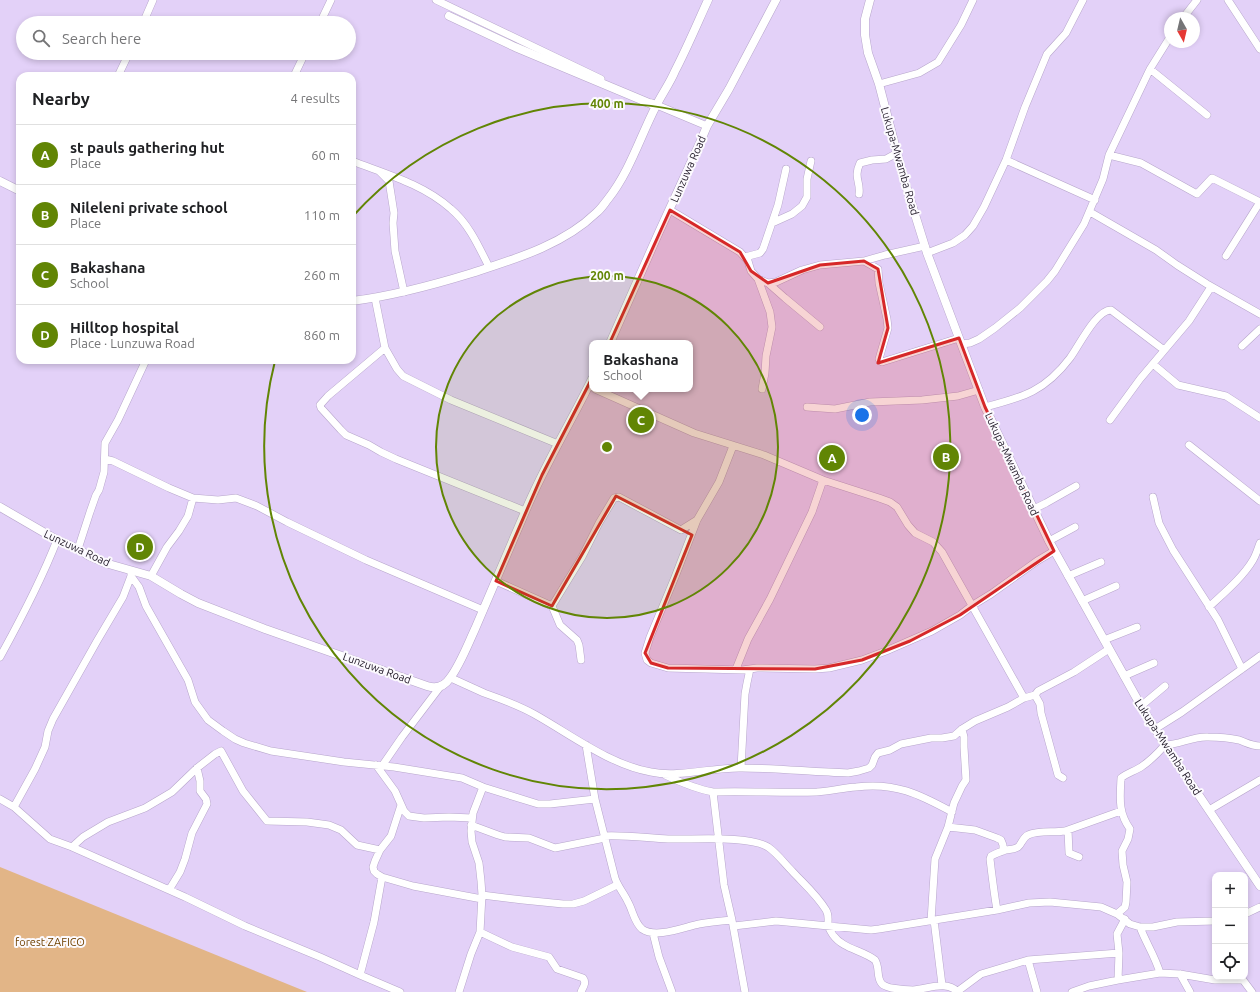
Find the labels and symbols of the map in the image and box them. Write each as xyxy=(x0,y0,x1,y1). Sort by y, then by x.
north arrow xyxy=(1164,12,1200,48)
text: 400 m xyxy=(590,97,624,110)
street label: Lukupa-Mwamba Road xyxy=(879,105,921,217)
street label: Lunzuwa Road xyxy=(668,134,708,204)
text: 200 m xyxy=(590,269,624,282)
pin: C xyxy=(628,405,654,435)
your location xyxy=(852,405,872,425)
street label: Lukupa-Mwamba Road xyxy=(983,411,1041,517)
centre of rings xyxy=(600,440,614,454)
pin: B xyxy=(933,442,959,472)
pin: A xyxy=(819,443,845,473)
street label: Lunzuwa Road xyxy=(42,527,112,569)
pin: D xyxy=(127,532,153,562)
street label: Lunzuwa Road xyxy=(341,650,413,686)
street label: Lukupa-Mwamba Road xyxy=(1132,697,1204,797)
park label: forest ZAFICO xyxy=(15,936,85,948)

